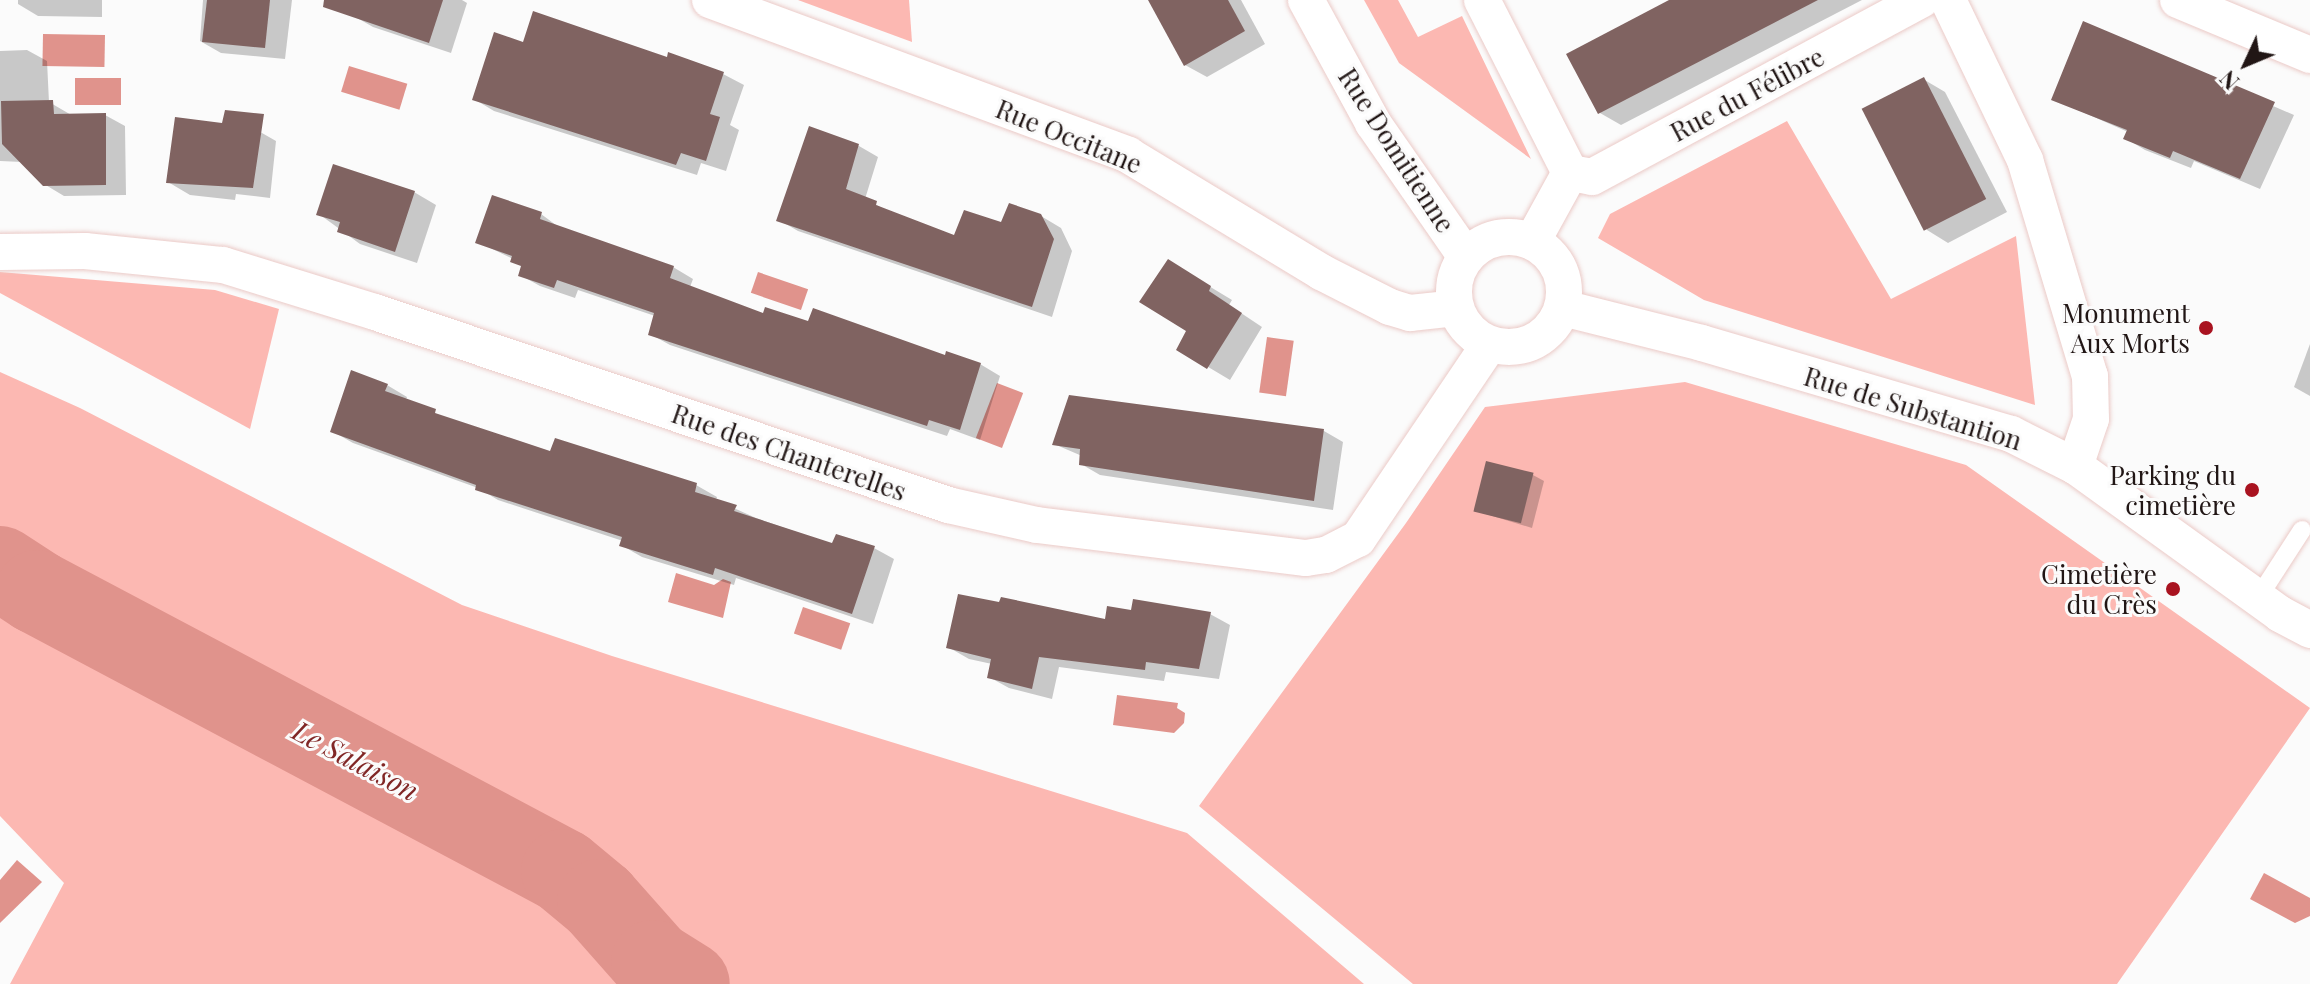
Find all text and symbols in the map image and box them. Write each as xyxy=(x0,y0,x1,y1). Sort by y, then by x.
north arrow xyxy=(2206,24,2286,104)
street label: Rue du Félibre xyxy=(1665,40,1829,148)
street label: Rue Domitienne xyxy=(1332,62,1462,238)
text: N xyxy=(2212,65,2245,97)
street label: Rue Occitane xyxy=(991,93,1147,179)
place label: Monument Aux Morts xyxy=(2062,297,2190,358)
marker: Monument Aux Morts xyxy=(2197,319,2215,337)
street label: Rue de Substantion xyxy=(1800,360,2026,456)
street label: Rue des Chanterelles xyxy=(668,397,910,507)
place label: Parking du cimetière xyxy=(2109,459,2236,520)
marker: Parking du cimetière xyxy=(2243,481,2261,499)
place label: Cimetière du Crès xyxy=(2041,558,2157,620)
marker: Cimetière du Crès xyxy=(2164,580,2182,598)
water label: Le Salaison xyxy=(288,713,424,807)

